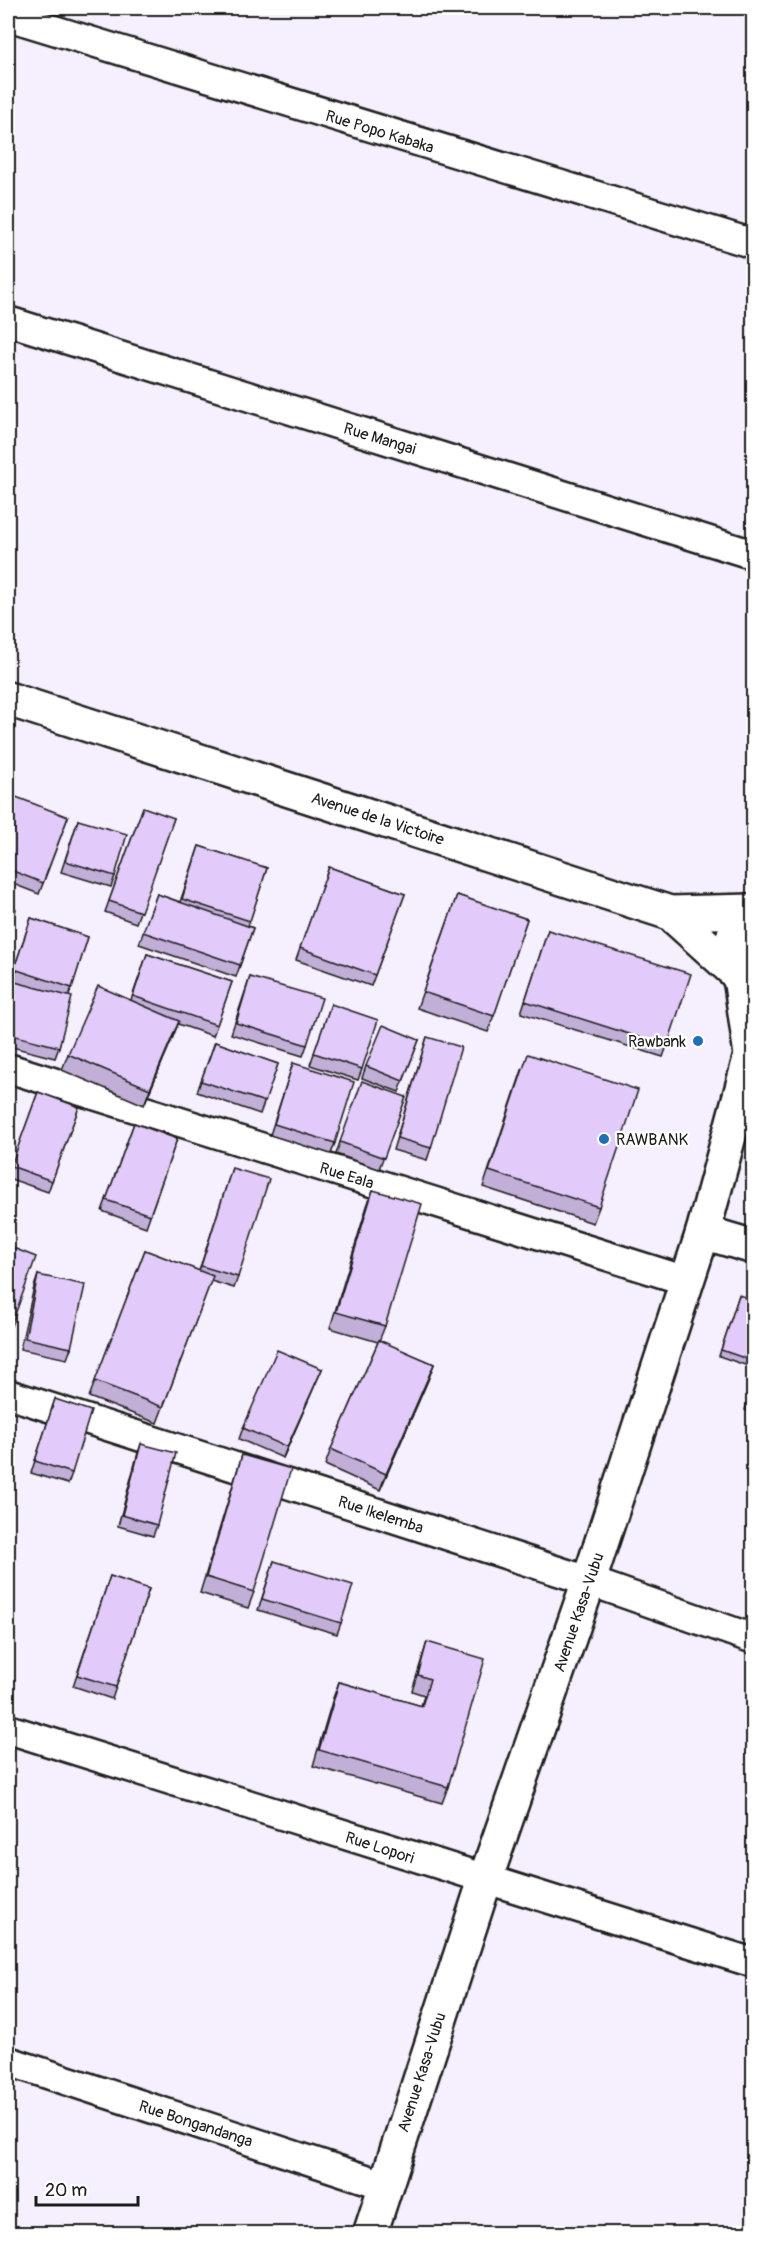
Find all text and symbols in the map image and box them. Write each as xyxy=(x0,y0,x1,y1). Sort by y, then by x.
street label: Rue Popo Kabaka xyxy=(323,106,436,158)
street label: Rue Mangai xyxy=(341,418,418,459)
street label: Avenue de la Victoire xyxy=(309,788,447,850)
place label: Rawbank xyxy=(628,1032,686,1052)
marker: Rawbank xyxy=(691,1034,705,1048)
place label: RAWBANK xyxy=(616,1130,689,1150)
marker: RAWBANK xyxy=(597,1132,611,1146)
street label: Rue Eala xyxy=(317,1158,376,1194)
street label: Rue Ikelemba xyxy=(335,1492,426,1538)
street label: Avenue Kasa-Vubu xyxy=(549,1550,609,1675)
street label: Rue Lopori xyxy=(343,1827,417,1869)
street label: Avenue Kasa-Vubu xyxy=(393,2010,451,2135)
street label: Rue Bongandanga xyxy=(136,2096,255,2152)
scale bar xyxy=(36,2169,138,2207)
text: 20 m xyxy=(45,2179,87,2202)

